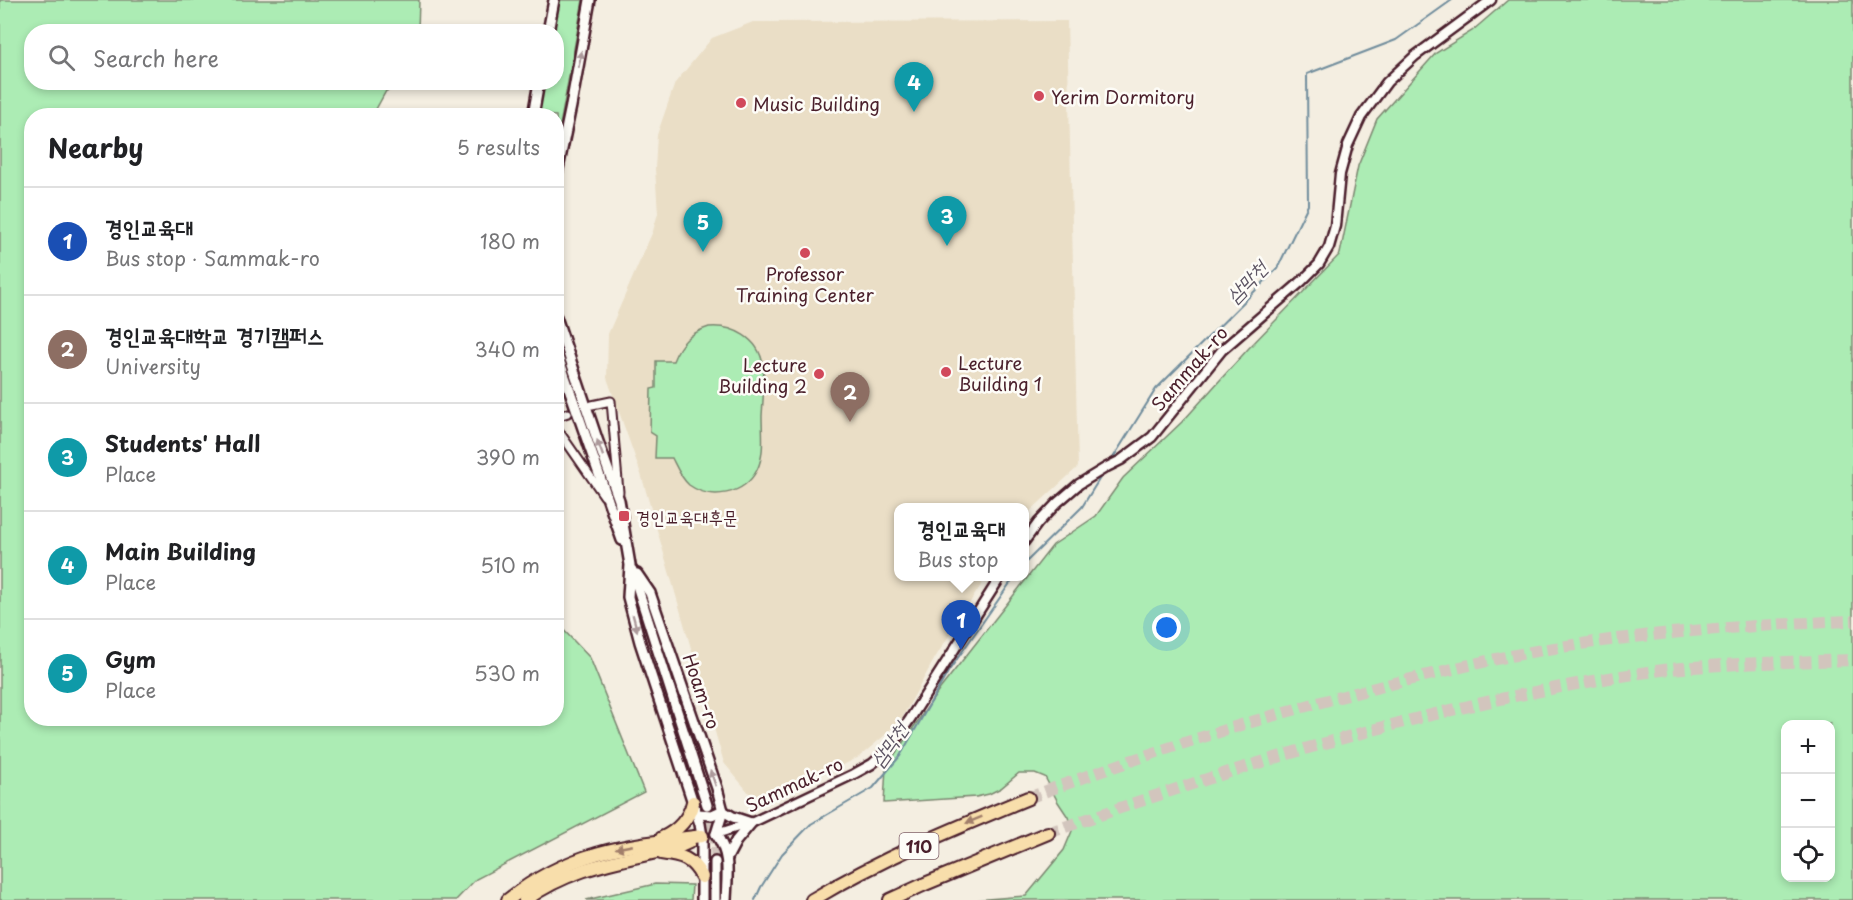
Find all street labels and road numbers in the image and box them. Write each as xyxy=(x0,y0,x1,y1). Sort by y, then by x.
street label: Sammak-ro xyxy=(1144,320,1234,416)
street label: Hoam-ro xyxy=(676,650,728,732)
street label: Sammak-ro xyxy=(741,750,847,818)
road number: 110 xyxy=(900,833,938,859)

